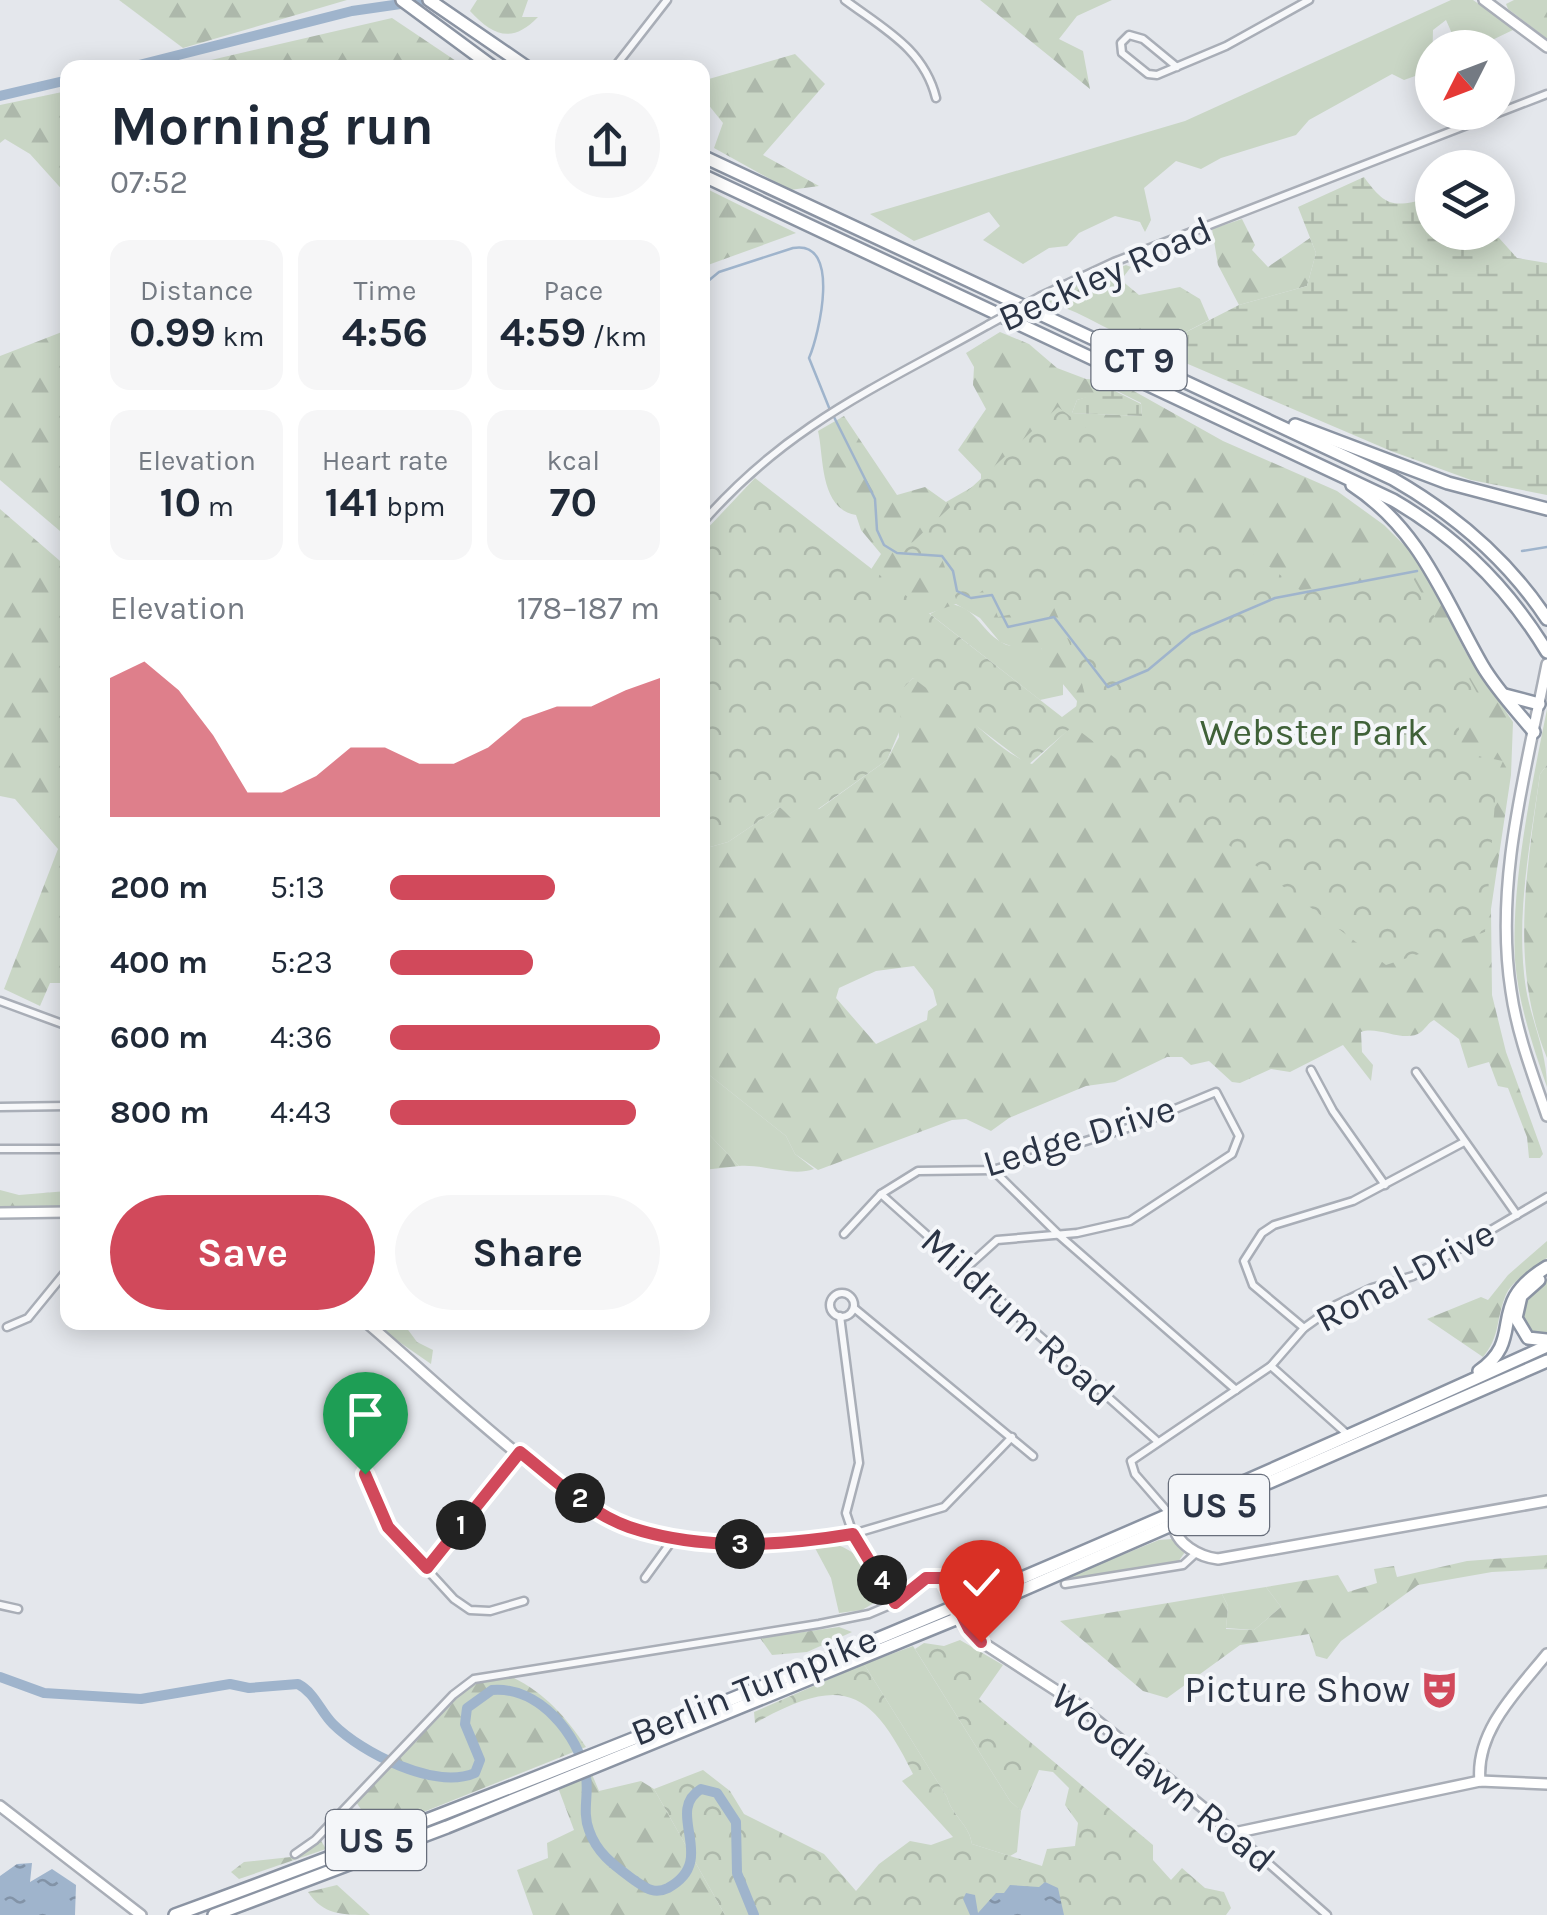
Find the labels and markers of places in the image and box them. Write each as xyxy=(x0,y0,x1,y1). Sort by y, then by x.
pin xyxy=(323,1372,408,1475)
pin: 2 xyxy=(555,1473,605,1523)
pin: 1 xyxy=(436,1500,486,1550)
pin: 3 xyxy=(715,1519,765,1569)
pin xyxy=(939,1540,1024,1643)
pin: 4 xyxy=(857,1555,907,1605)
place label: Picture Show xyxy=(1184,1667,1410,1712)
theatre icon: Picture Show xyxy=(1419,1668,1461,1710)

